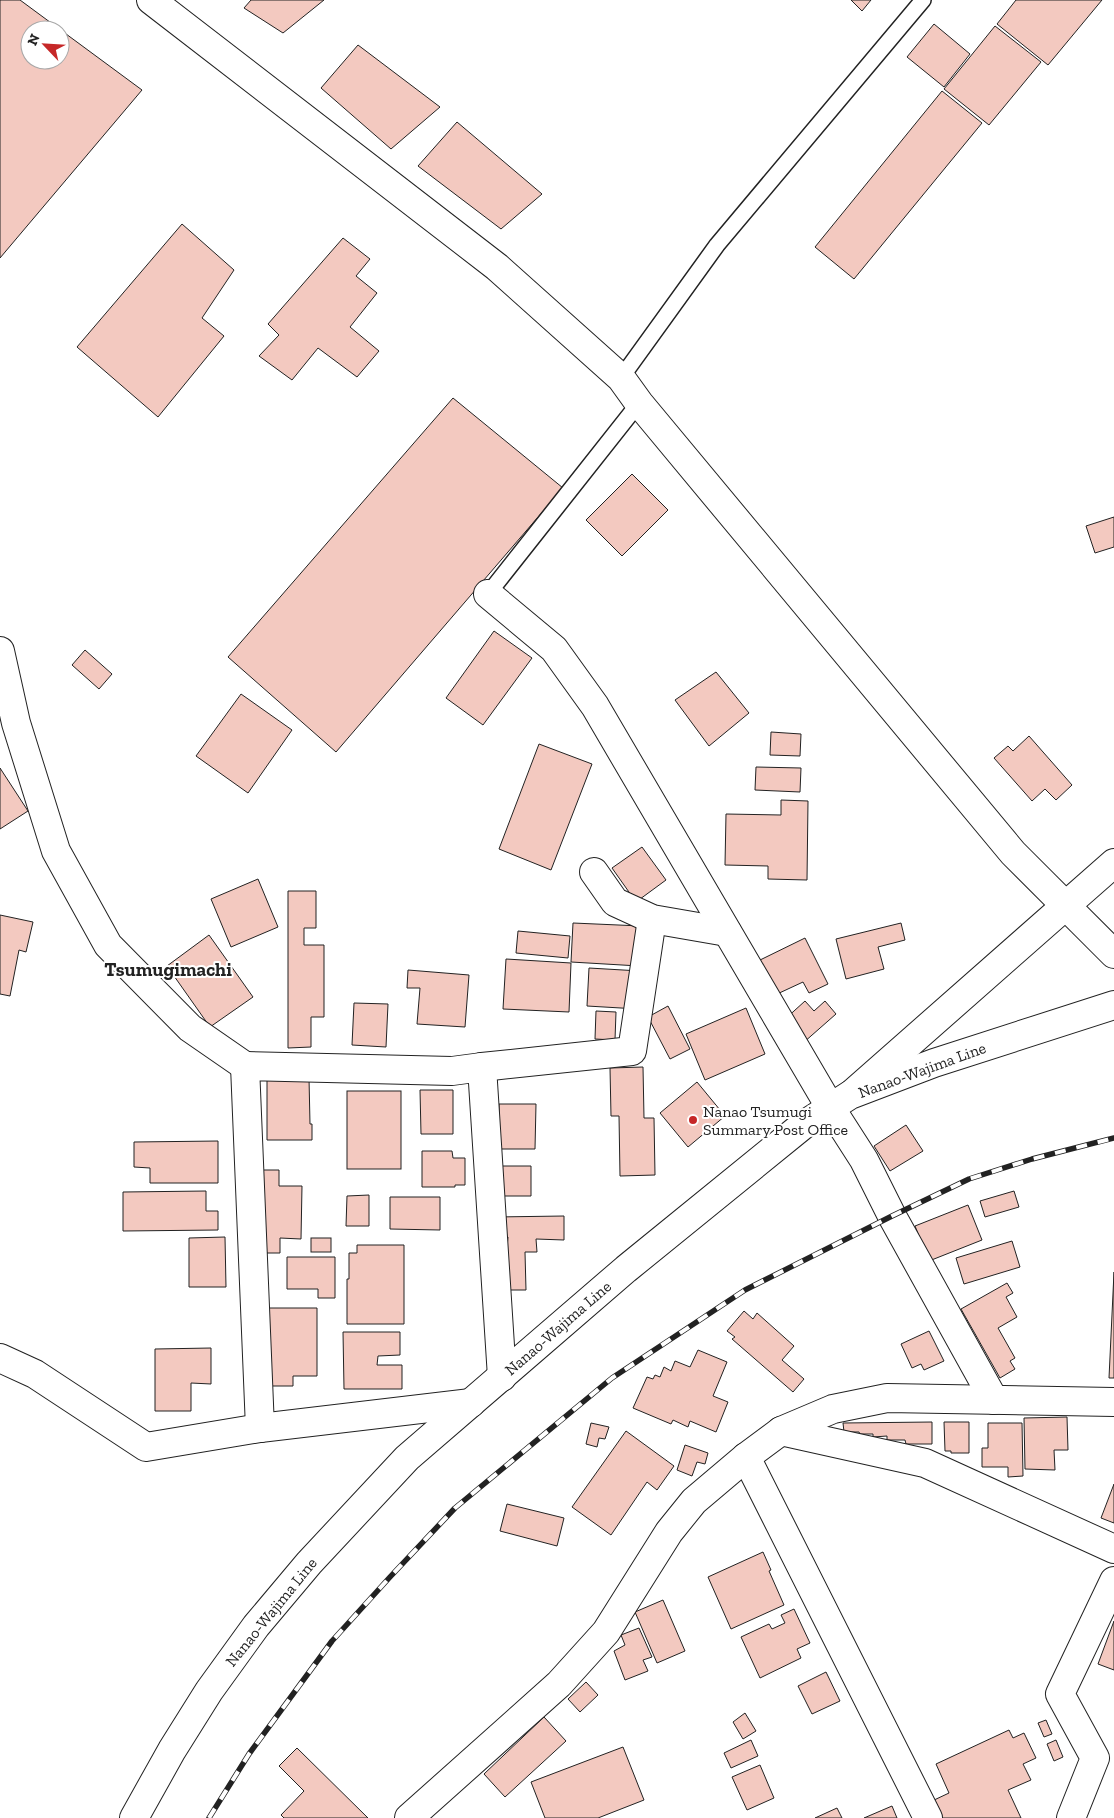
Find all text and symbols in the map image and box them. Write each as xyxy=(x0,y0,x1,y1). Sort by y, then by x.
north arrow xyxy=(20,20,70,70)
text: N xyxy=(24,31,44,48)
district label: Tsumugimachi xyxy=(104,958,232,981)
street label: Nanao-Wajima Line xyxy=(856,1038,988,1102)
place label: Nanao Tsumugi Summary Post Office xyxy=(703,1102,848,1139)
marker: Nanao Tsumugi Summary Post Office xyxy=(687,1114,699,1126)
street label: Nanao-Wajima Line xyxy=(501,1277,615,1379)
street label: Nanao-Wajima Line xyxy=(221,1554,321,1670)

